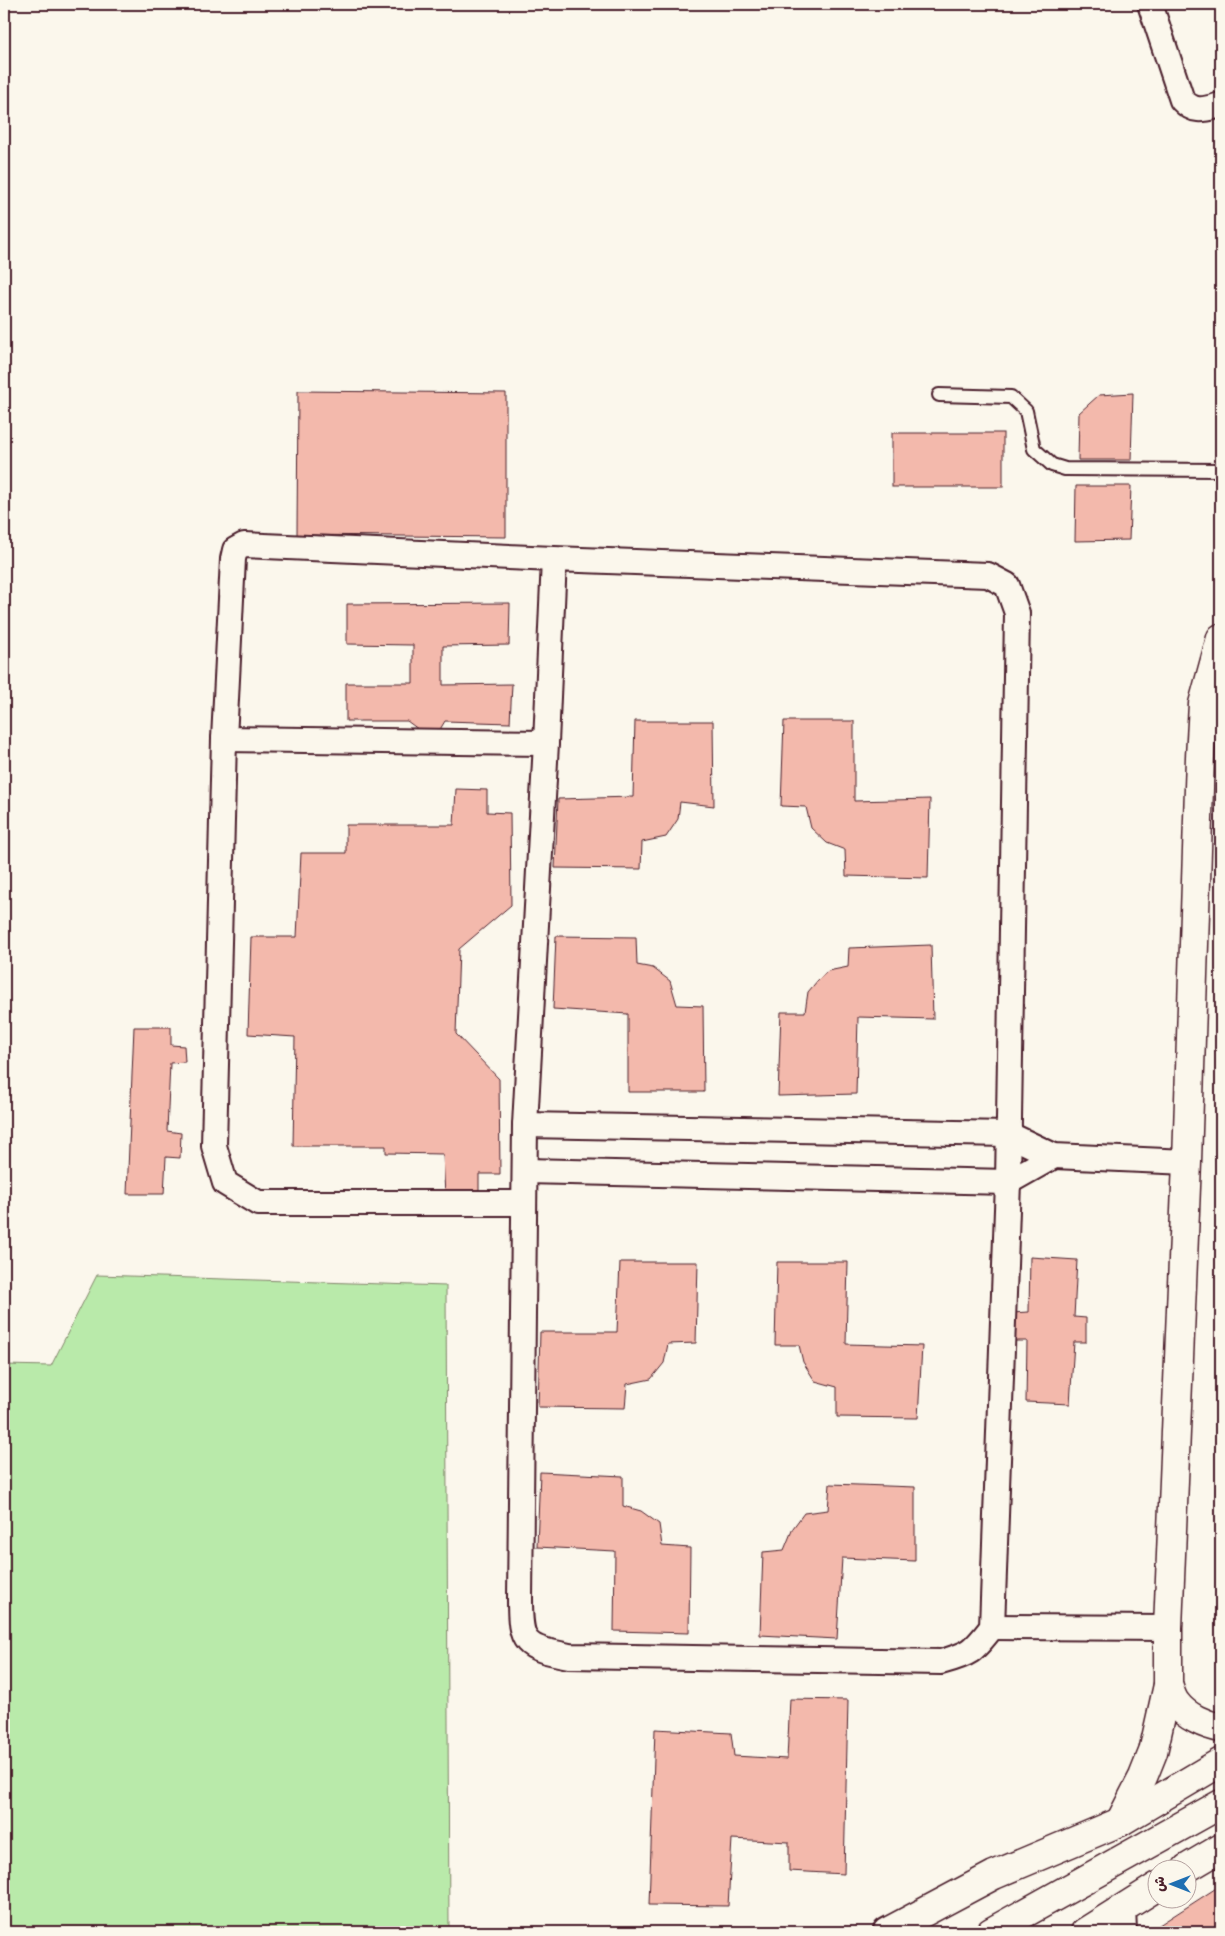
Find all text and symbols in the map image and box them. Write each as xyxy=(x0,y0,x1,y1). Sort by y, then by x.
north arrow xyxy=(1148,1858,1198,1908)
text: ش xyxy=(1151,1876,1168,1892)

